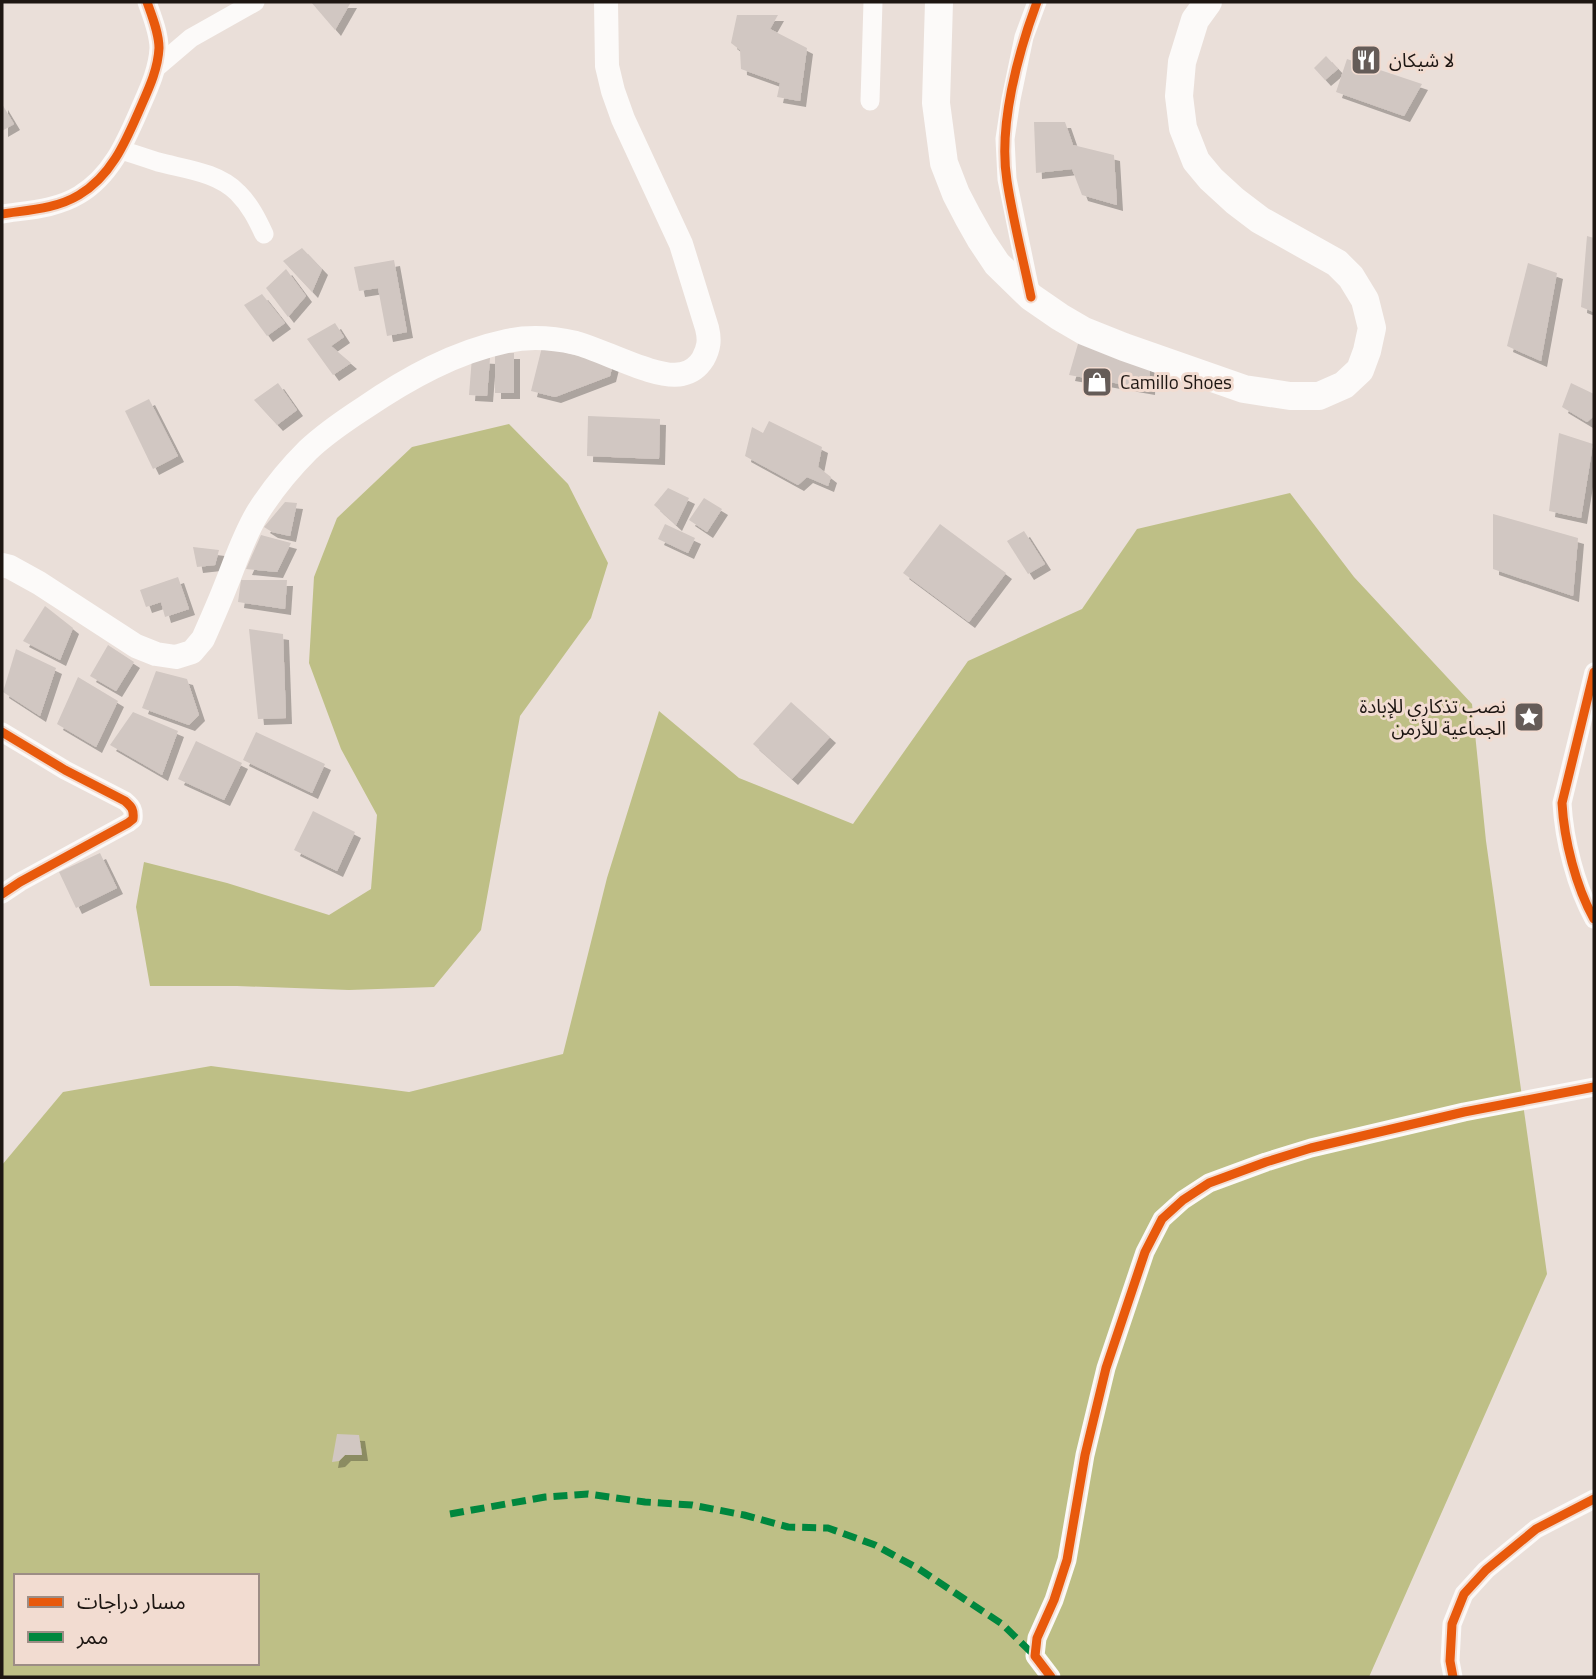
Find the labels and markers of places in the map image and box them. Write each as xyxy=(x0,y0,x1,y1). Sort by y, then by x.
restaurant icon: لا شيكان xyxy=(1349,43,1383,77)
place label: لا شيكان xyxy=(1389,45,1454,74)
shop icon: Camillo Shoes xyxy=(1080,365,1114,399)
place label: Camillo Shoes xyxy=(1120,367,1232,396)
place label: نصب تذكاري للإبادة الجماعية للأرمن xyxy=(1359,691,1506,742)
place icon: نصب تذكاري للإبادة الجماعية للأرمن xyxy=(1512,700,1546,734)

